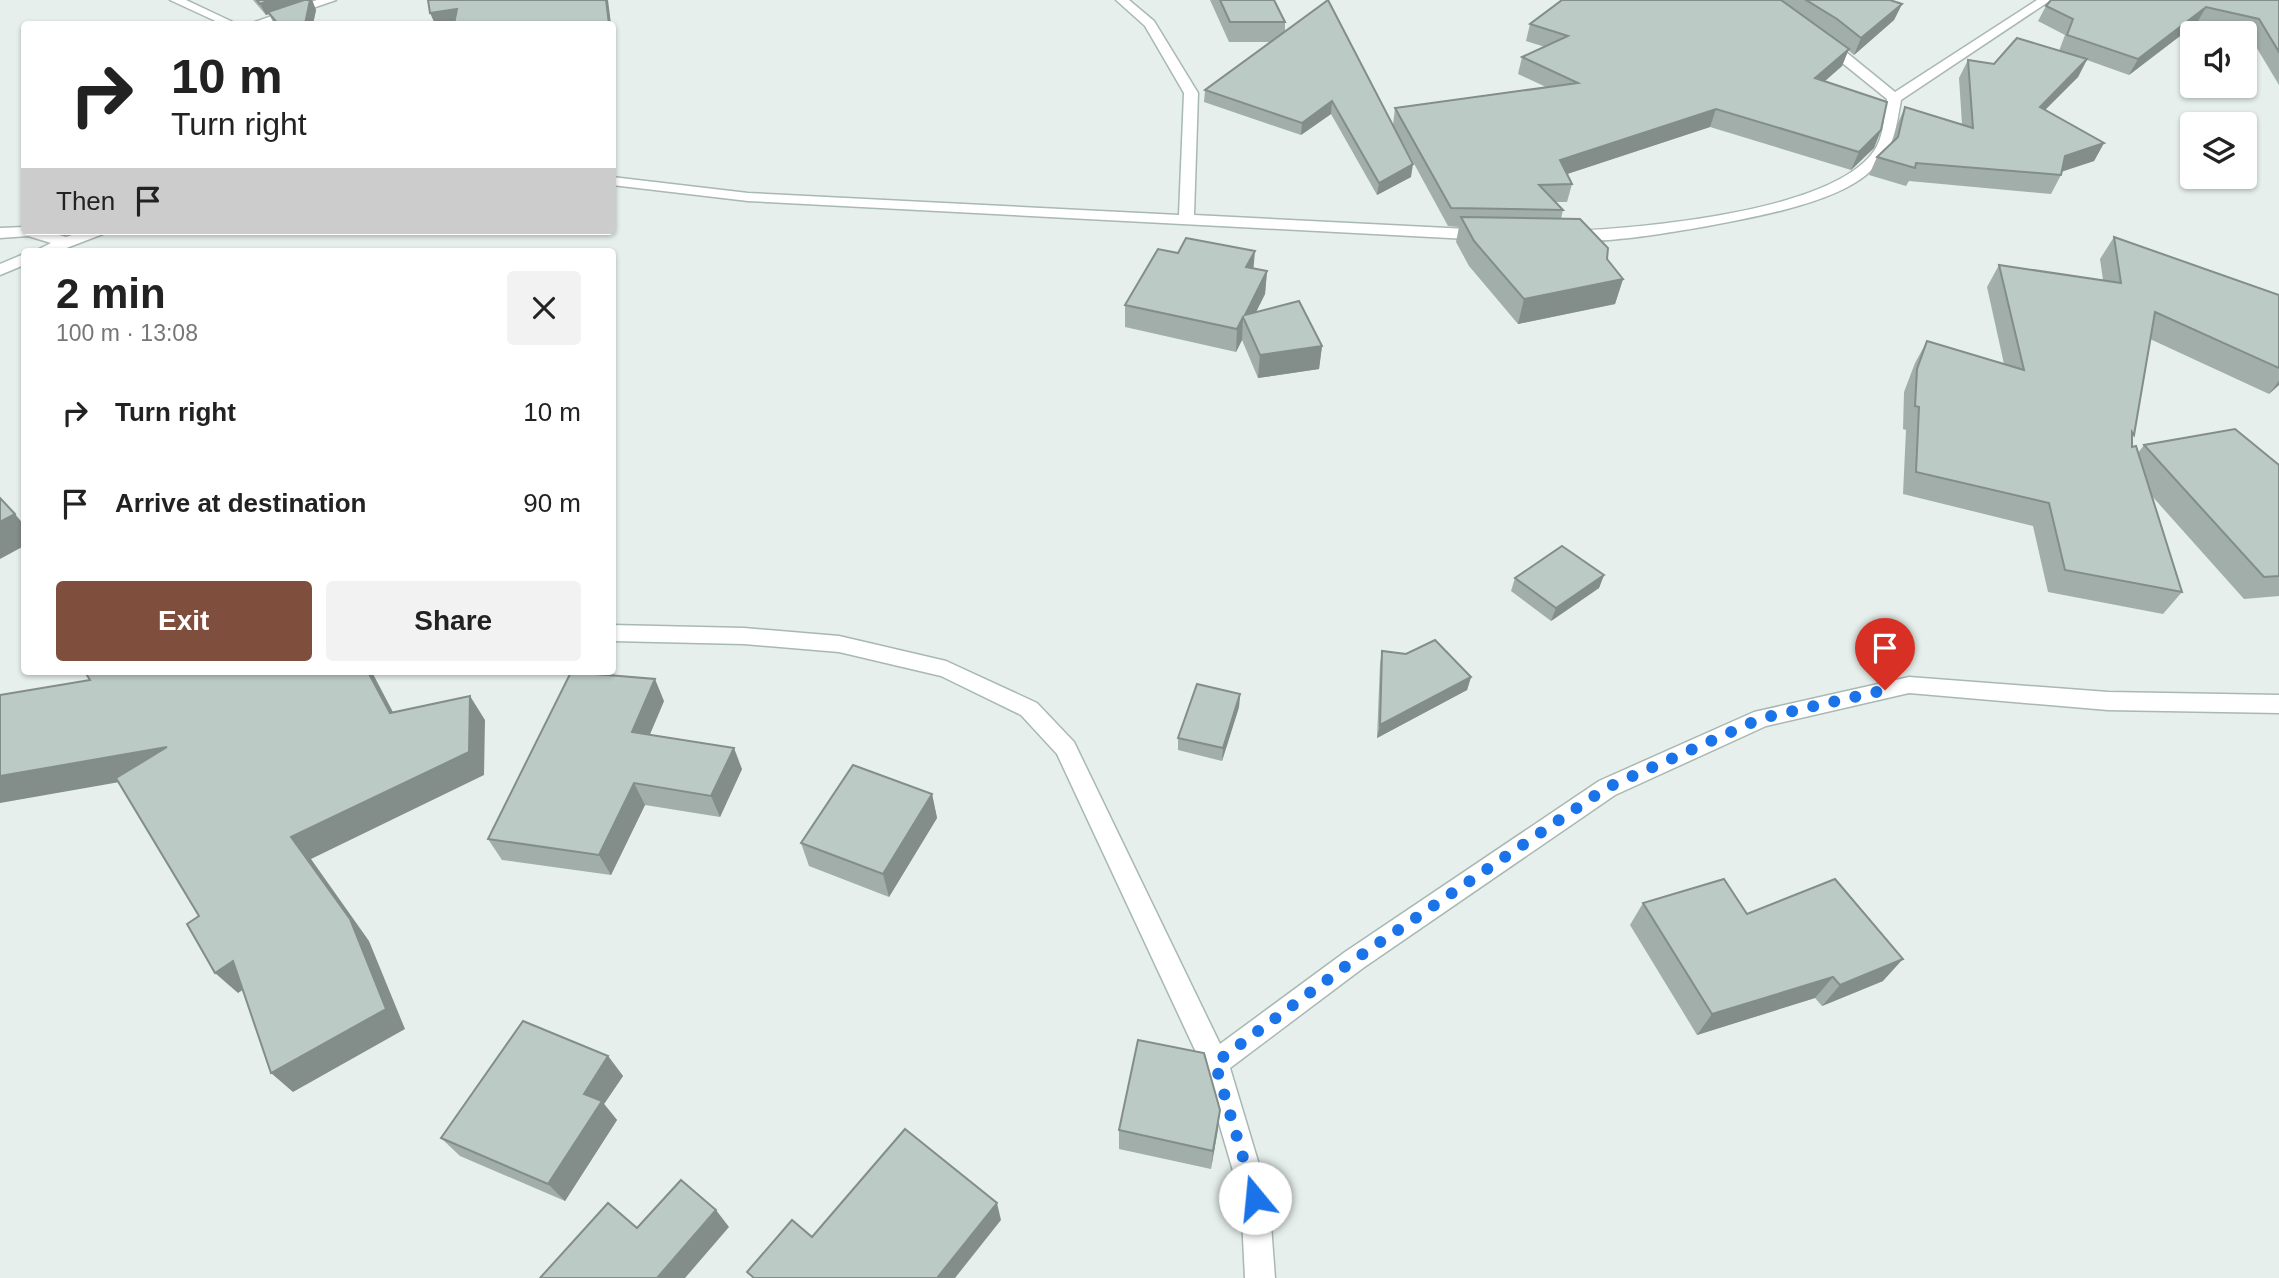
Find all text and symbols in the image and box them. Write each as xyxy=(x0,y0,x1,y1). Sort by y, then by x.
map controls xyxy=(2180,21,2257,189)
button: sound xyxy=(2180,21,2257,98)
icon: right xyxy=(56,49,147,140)
text: 10 m xyxy=(171,49,283,103)
text: Turn right xyxy=(171,106,307,142)
button: layers xyxy=(2180,112,2257,189)
icon: arrive xyxy=(129,182,167,220)
text: Then xyxy=(56,186,115,216)
text: 2 min xyxy=(56,270,166,317)
button: close xyxy=(507,271,581,345)
text: 100 m · 13:08 xyxy=(56,320,198,346)
icon: right xyxy=(56,394,94,432)
text: Turn right xyxy=(115,397,236,427)
text: 10 m xyxy=(523,397,581,427)
icon: arrive xyxy=(56,485,94,523)
text: Arrive at destination xyxy=(115,488,366,518)
text: 90 m xyxy=(523,488,581,518)
button: Exit xyxy=(56,581,312,661)
button: Share xyxy=(326,581,581,661)
pin xyxy=(1855,618,1915,690)
icon: arrive xyxy=(1866,629,1904,667)
position arrow xyxy=(1218,1161,1292,1235)

